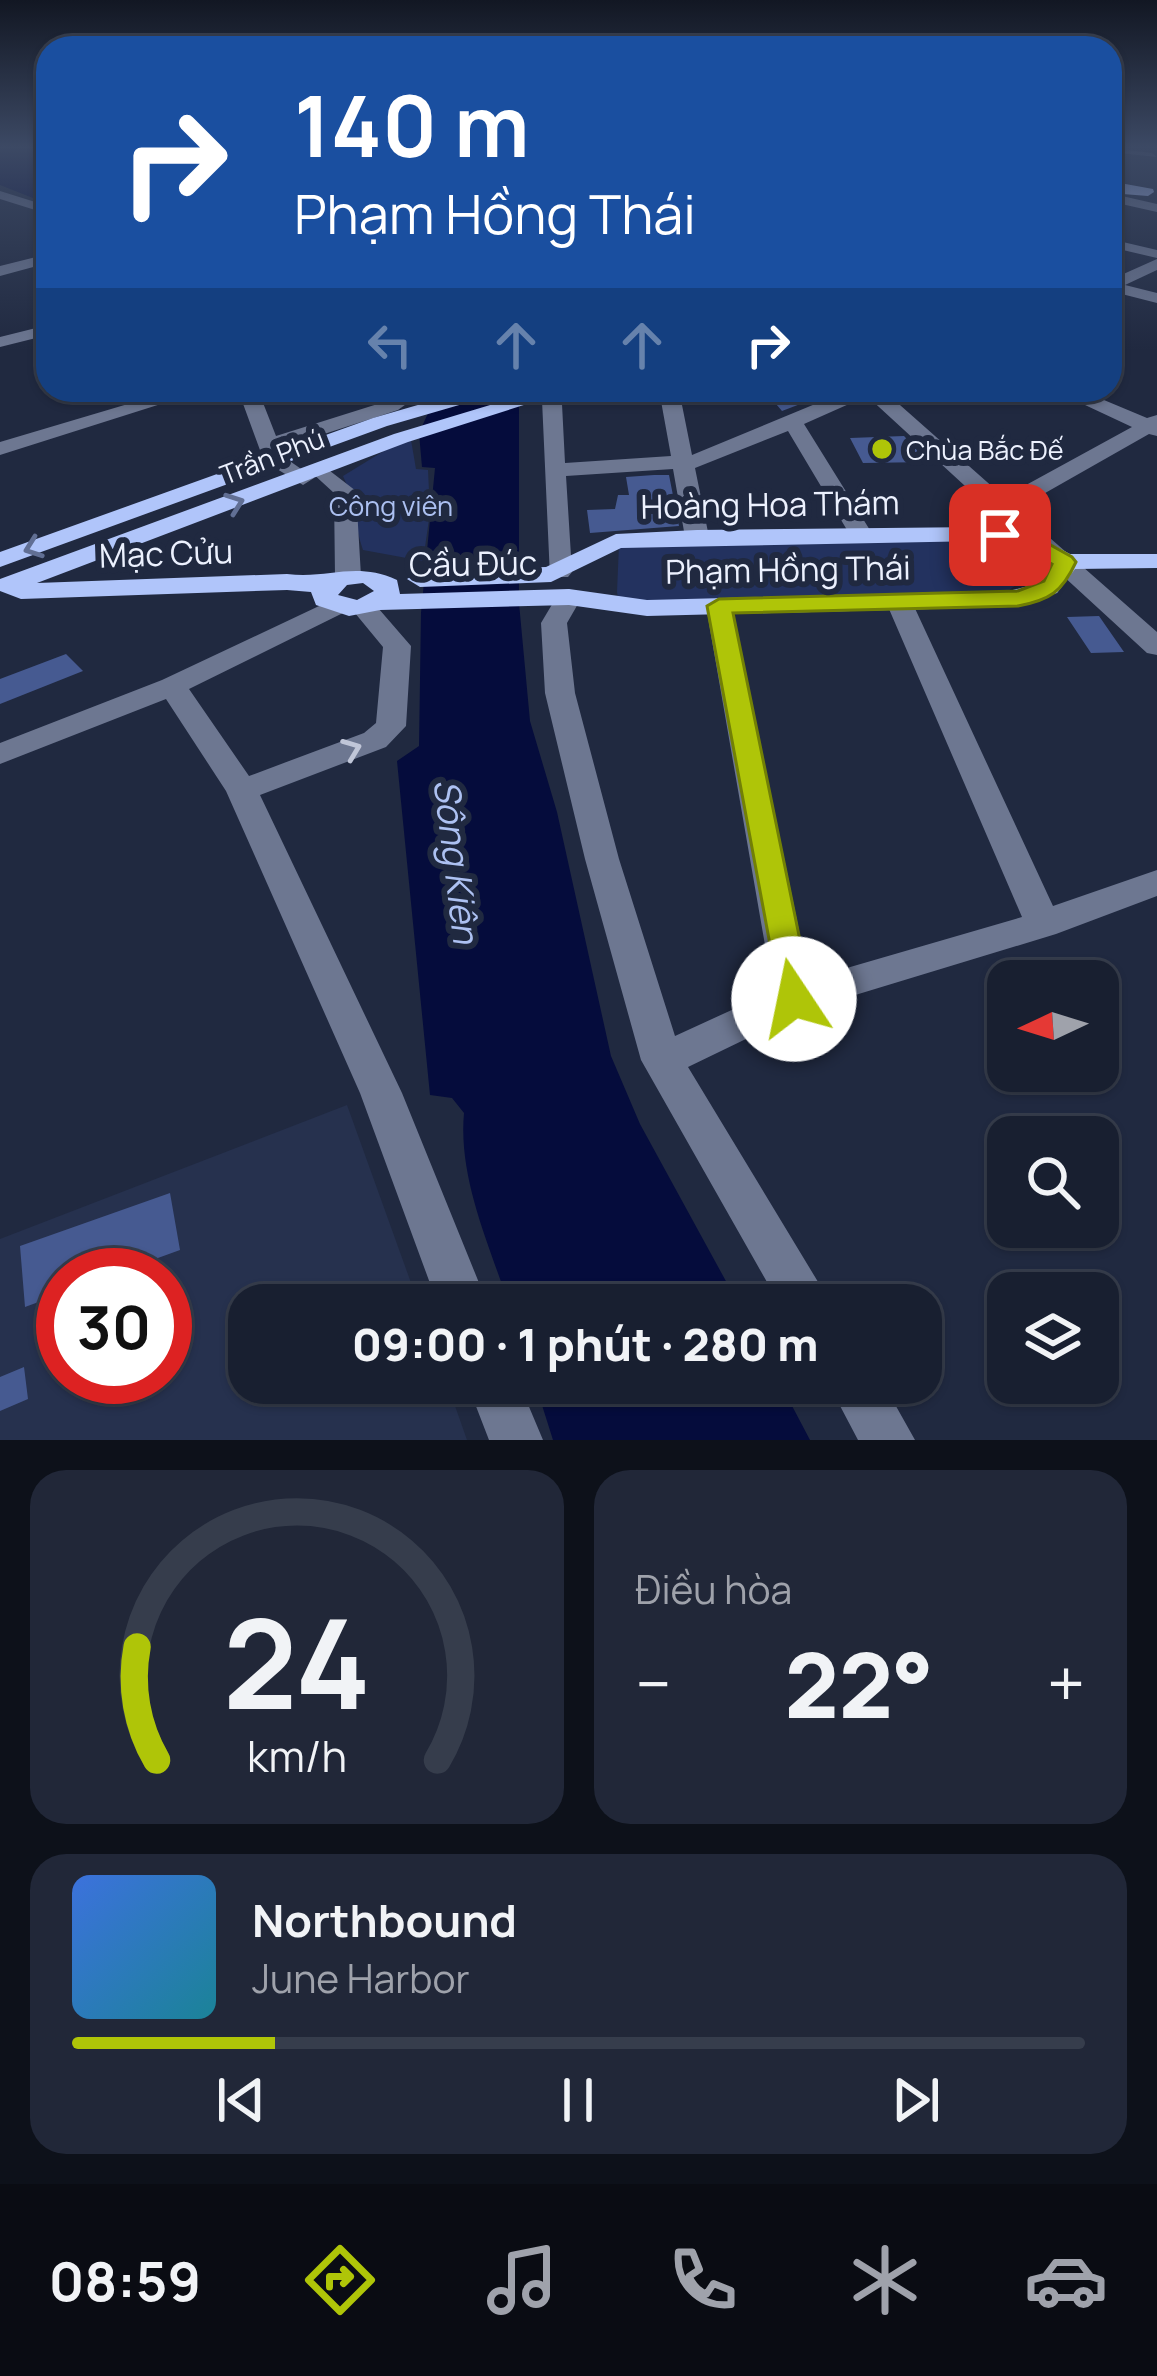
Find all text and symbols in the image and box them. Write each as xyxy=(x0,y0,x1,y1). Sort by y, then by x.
text: 140 m xyxy=(294,67,530,182)
icon: right xyxy=(96,84,252,240)
text: Phạm Hồng Thái xyxy=(294,176,696,250)
icon: left xyxy=(357,312,423,378)
icon: ahead xyxy=(483,312,549,378)
icon: ahead xyxy=(609,312,675,378)
icon: right xyxy=(735,312,801,378)
street label: Trần Phú xyxy=(215,419,329,493)
place label: Chùa Bắc Đế xyxy=(906,431,1064,468)
marker: Chùa Bắc Đế xyxy=(869,436,895,462)
street label: Hoàng Hoa Thám xyxy=(640,479,900,529)
pin xyxy=(949,484,1051,586)
park label: Công viên xyxy=(329,487,453,524)
one-way arrow xyxy=(223,493,244,517)
icon: arrive xyxy=(967,502,1033,568)
street label: Mạc Cửu xyxy=(98,528,234,578)
one-way arrow xyxy=(24,534,45,559)
street label: Cầu Đúc xyxy=(409,539,537,587)
street label: Phạm Hồng Thái xyxy=(665,544,911,594)
one-way arrow xyxy=(340,739,361,763)
water label: Sông Kiên xyxy=(423,776,492,947)
position arrow xyxy=(731,936,857,1062)
north arrow xyxy=(987,960,1119,1092)
map controls xyxy=(987,960,1119,1404)
button: search xyxy=(987,1116,1119,1248)
speed limit sign: 30 xyxy=(36,1248,192,1404)
button: layers xyxy=(987,1272,1119,1404)
text: 09:00 · 1 phút · 280 m xyxy=(352,1313,818,1375)
text: Điều hòa xyxy=(636,1562,792,1616)
text: 24 xyxy=(223,1576,371,1746)
text: 22° xyxy=(784,1622,934,1745)
text: − xyxy=(636,1638,671,1728)
text: + xyxy=(1047,1638,1085,1728)
text: km/h xyxy=(247,1726,347,1785)
text: Northbound xyxy=(252,1889,517,1951)
text: June Harbor xyxy=(252,1951,470,2005)
icon: previous xyxy=(208,2067,274,2133)
icon: pause xyxy=(545,2067,611,2133)
icon: next xyxy=(883,2067,949,2133)
icon: directions xyxy=(298,2238,382,2322)
icon: music xyxy=(480,2238,564,2322)
icon: phone xyxy=(661,2238,745,2322)
icon: climate xyxy=(843,2238,927,2322)
icon: car xyxy=(1024,2238,1108,2322)
text: 08:59 xyxy=(49,2243,201,2317)

